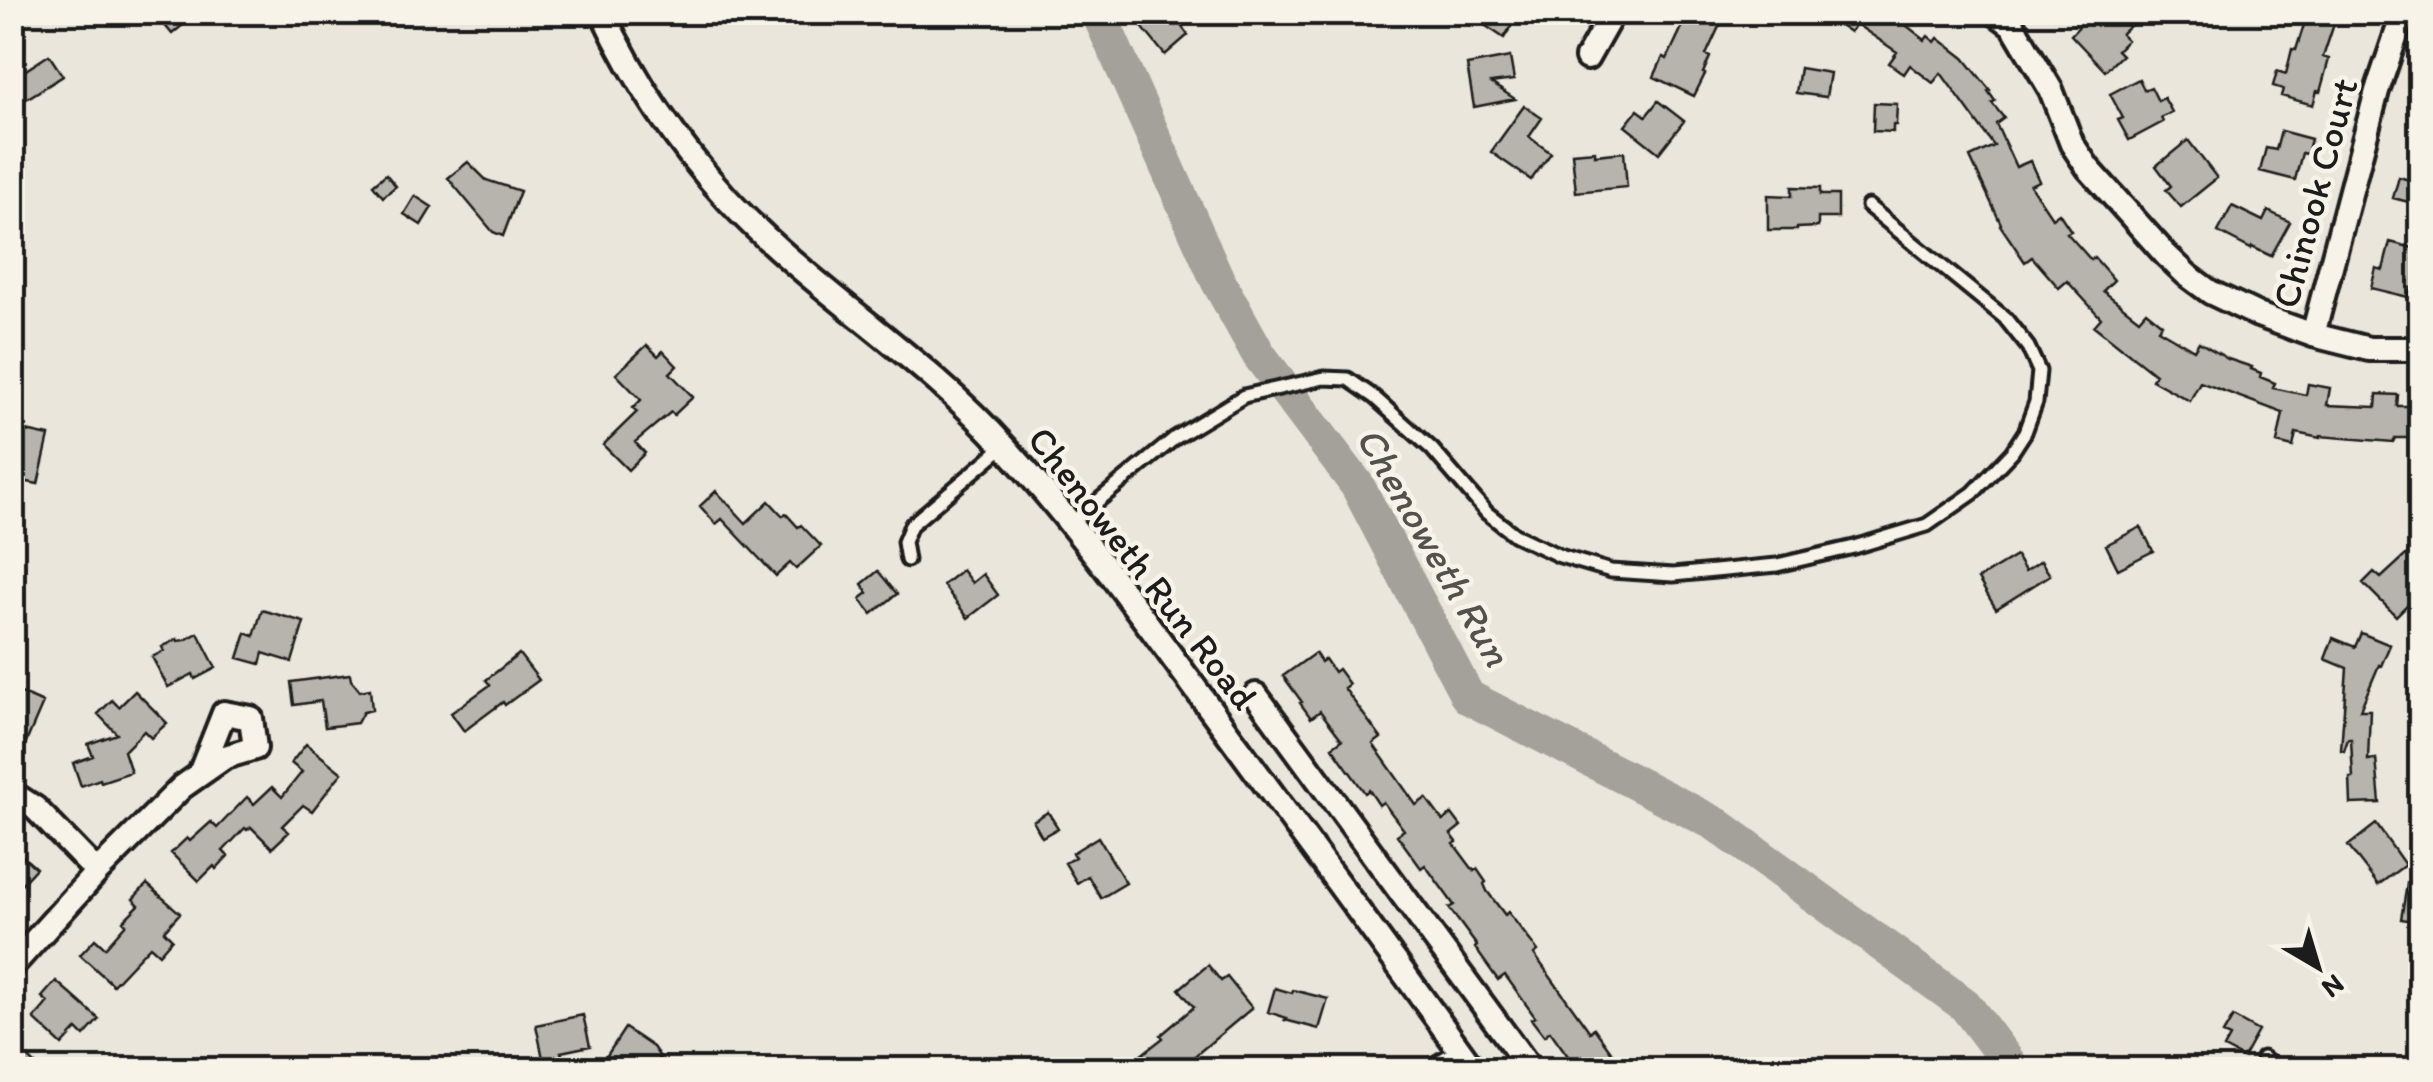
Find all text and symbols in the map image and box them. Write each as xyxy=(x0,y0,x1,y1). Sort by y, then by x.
street label: Chinook Court xyxy=(2262,73,2368,313)
street label: Chenoweth Run Road xyxy=(1018,417,1268,719)
water label: Chenoweth Run xyxy=(1346,418,1522,674)
north arrow xyxy=(2268,917,2368,1017)
text: N xyxy=(2315,967,2351,1006)

